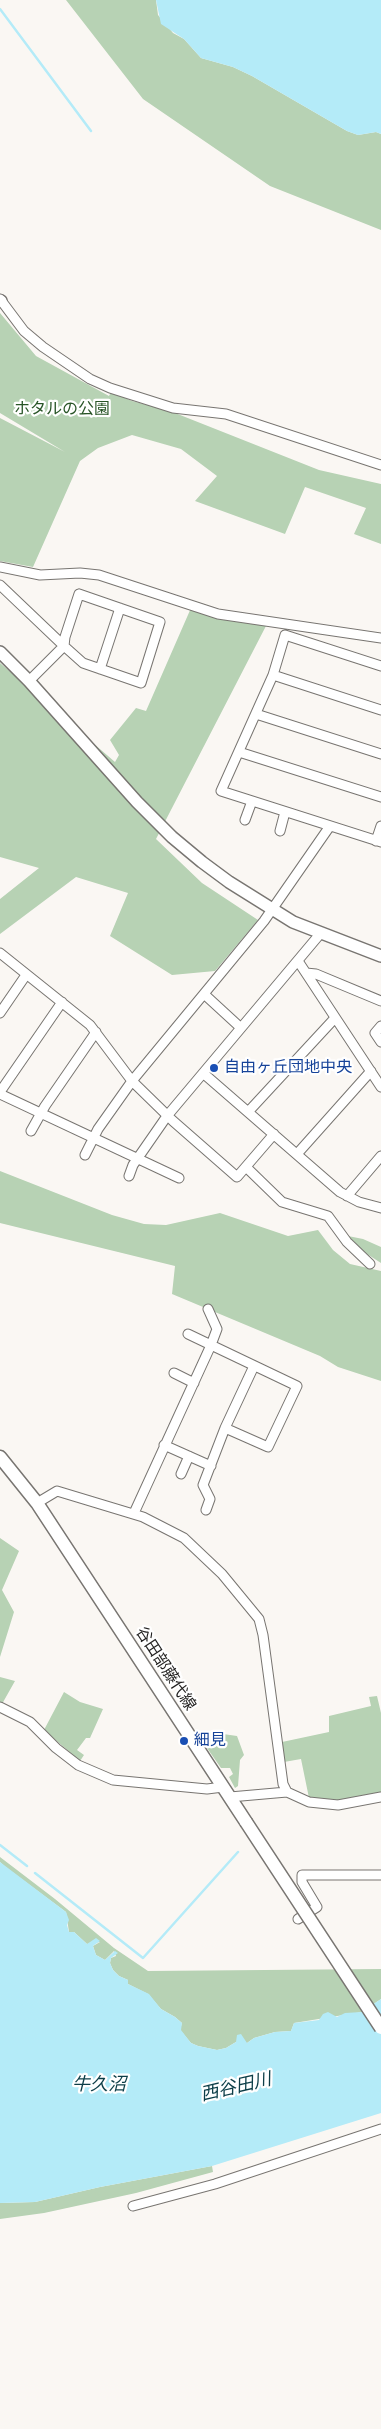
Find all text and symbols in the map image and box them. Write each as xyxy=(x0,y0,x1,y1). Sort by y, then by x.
park label: ホタルの公園 xyxy=(14,400,110,420)
place label: 自由ヶ丘団地中央 xyxy=(224,1058,352,1078)
marker: 自由ヶ丘団地中央 xyxy=(208,1062,220,1074)
street label: 谷田部藤代線 xyxy=(131,1624,199,1714)
place label: 細見 xyxy=(194,1731,226,1751)
marker: 細見 xyxy=(178,1735,190,1747)
water label: 西谷田川 xyxy=(198,2069,274,2107)
water label: 牛久沼 xyxy=(72,2074,126,2096)

